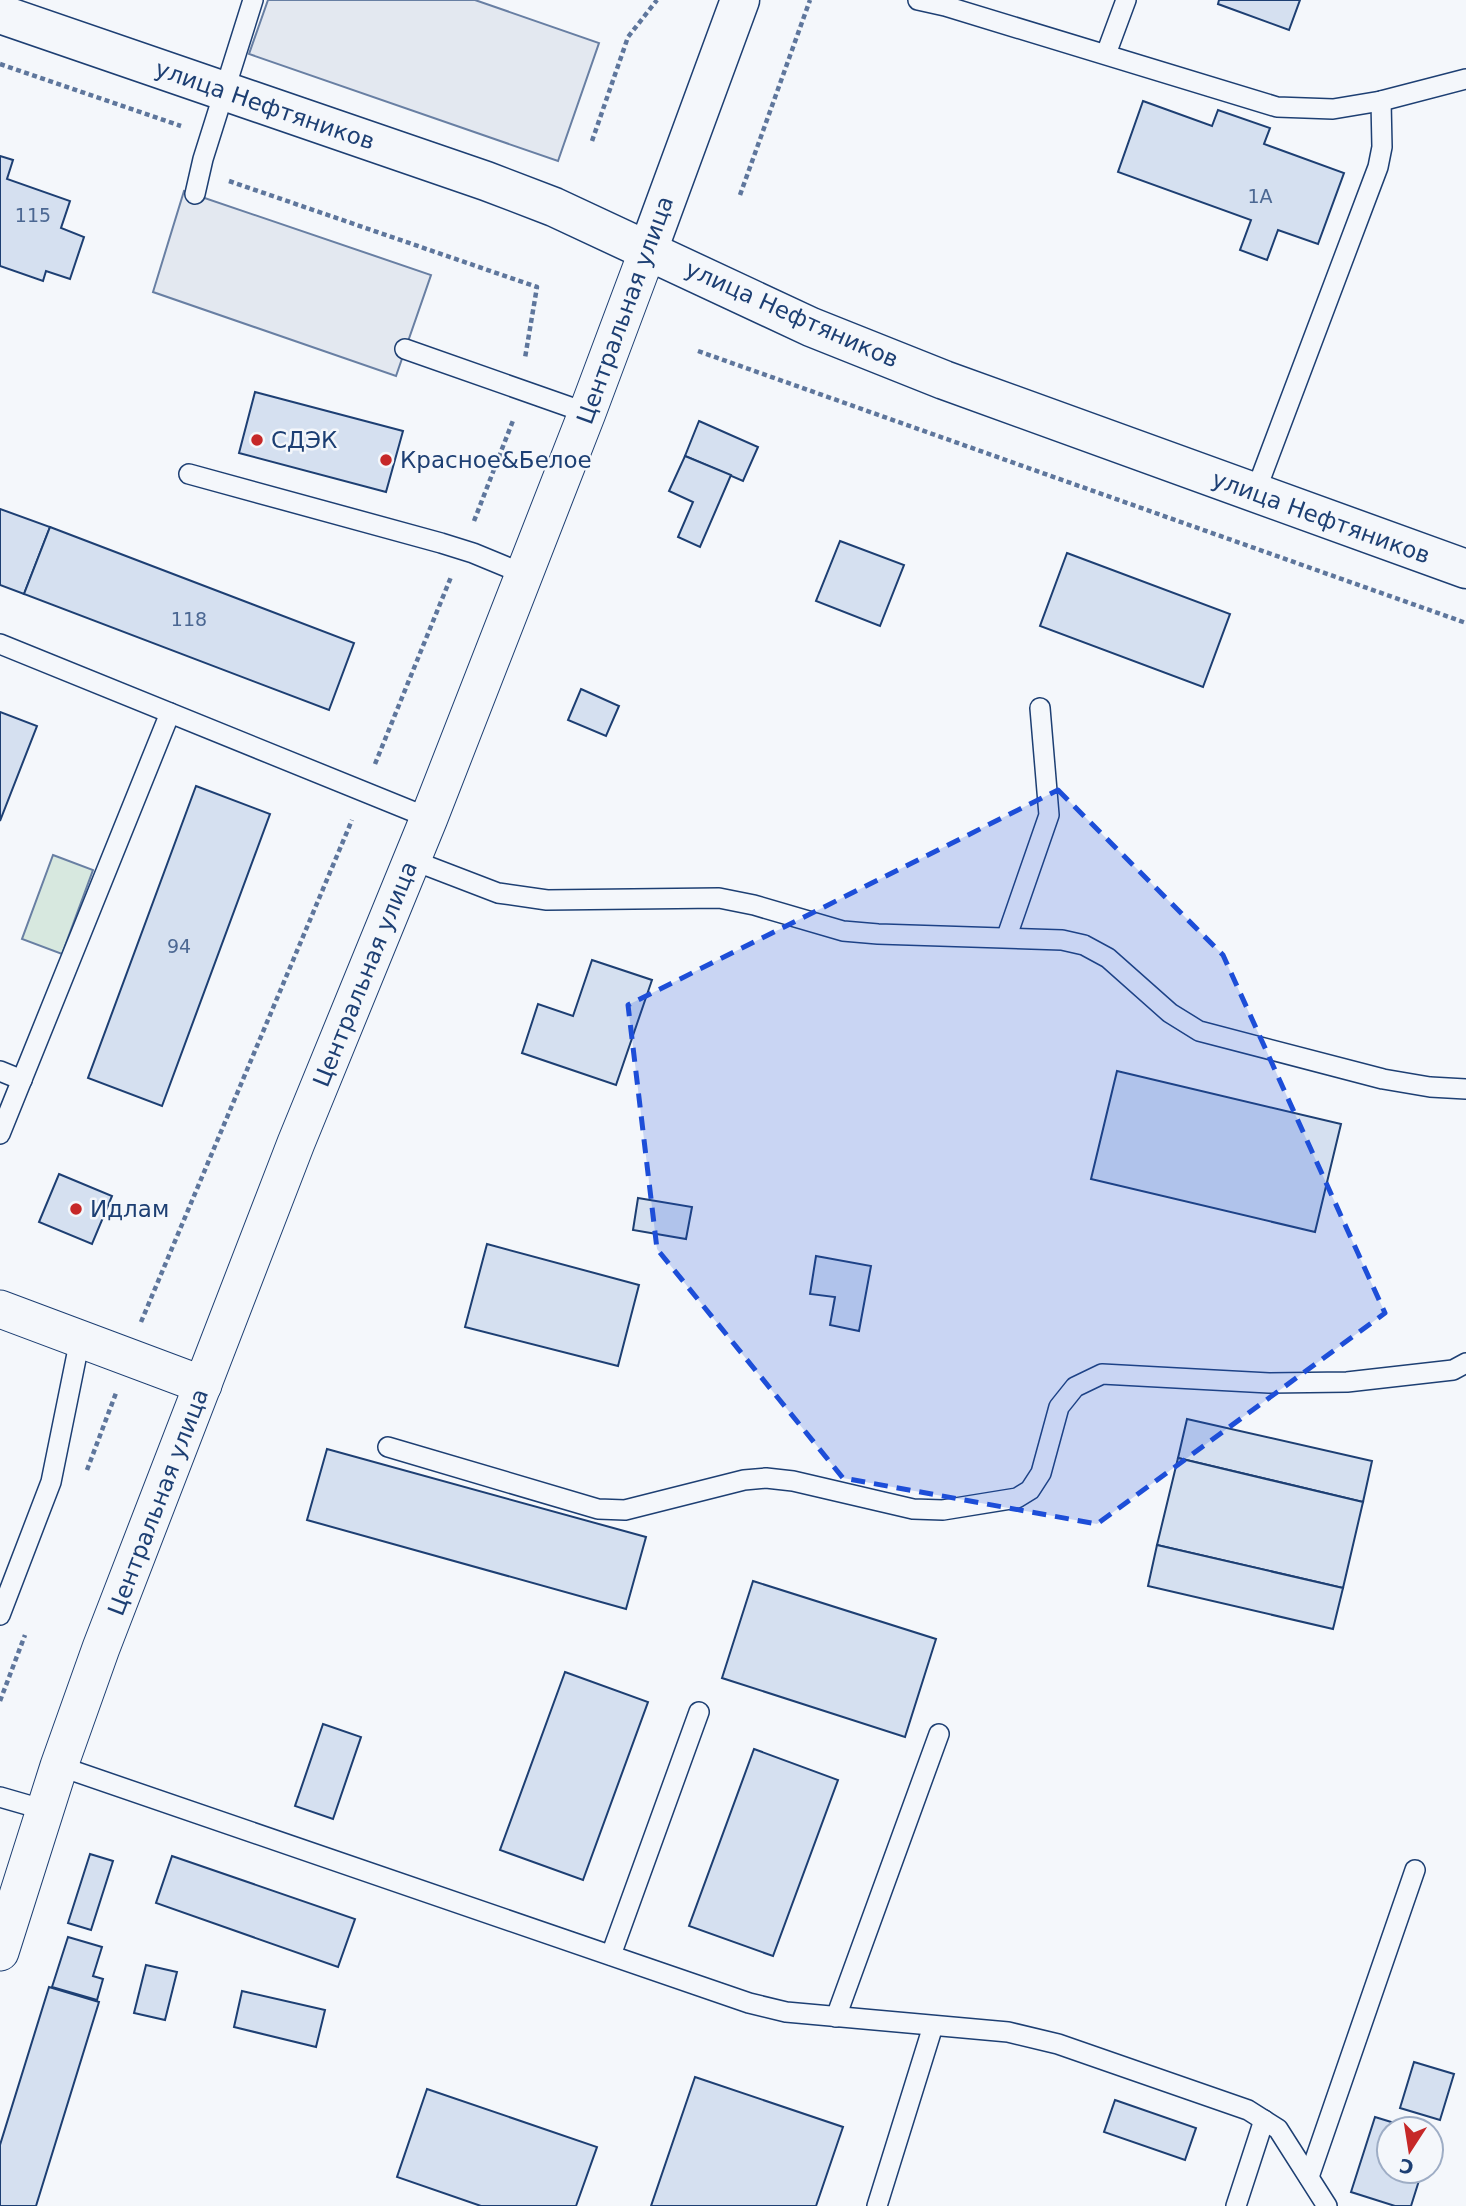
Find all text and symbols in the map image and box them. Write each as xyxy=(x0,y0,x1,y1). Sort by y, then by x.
street label: улица Нефтяников xyxy=(152,55,378,155)
house number: 1А xyxy=(1247,185,1273,207)
street label: Центральная улица xyxy=(572,192,678,428)
house number: 115 xyxy=(15,204,51,226)
street label: улица Нефтяников xyxy=(682,255,902,373)
place label: СДЭК xyxy=(271,427,337,453)
marker: СДЭК xyxy=(249,432,265,448)
place label: Красное&Белое xyxy=(400,447,592,473)
marker: Красное&Белое xyxy=(378,452,394,468)
street label: улица Нефтяников xyxy=(1208,465,1434,569)
house number: 118 xyxy=(171,608,207,630)
street label: Центральная улица xyxy=(308,858,422,1090)
house number: 94 xyxy=(167,935,191,957)
place label: Идлам xyxy=(90,1196,169,1222)
marker: Идлам xyxy=(68,1201,84,1217)
street label: Центральная улица xyxy=(103,1385,213,1619)
north arrow xyxy=(1375,2115,1445,2185)
text: С xyxy=(1397,2154,1416,2179)

